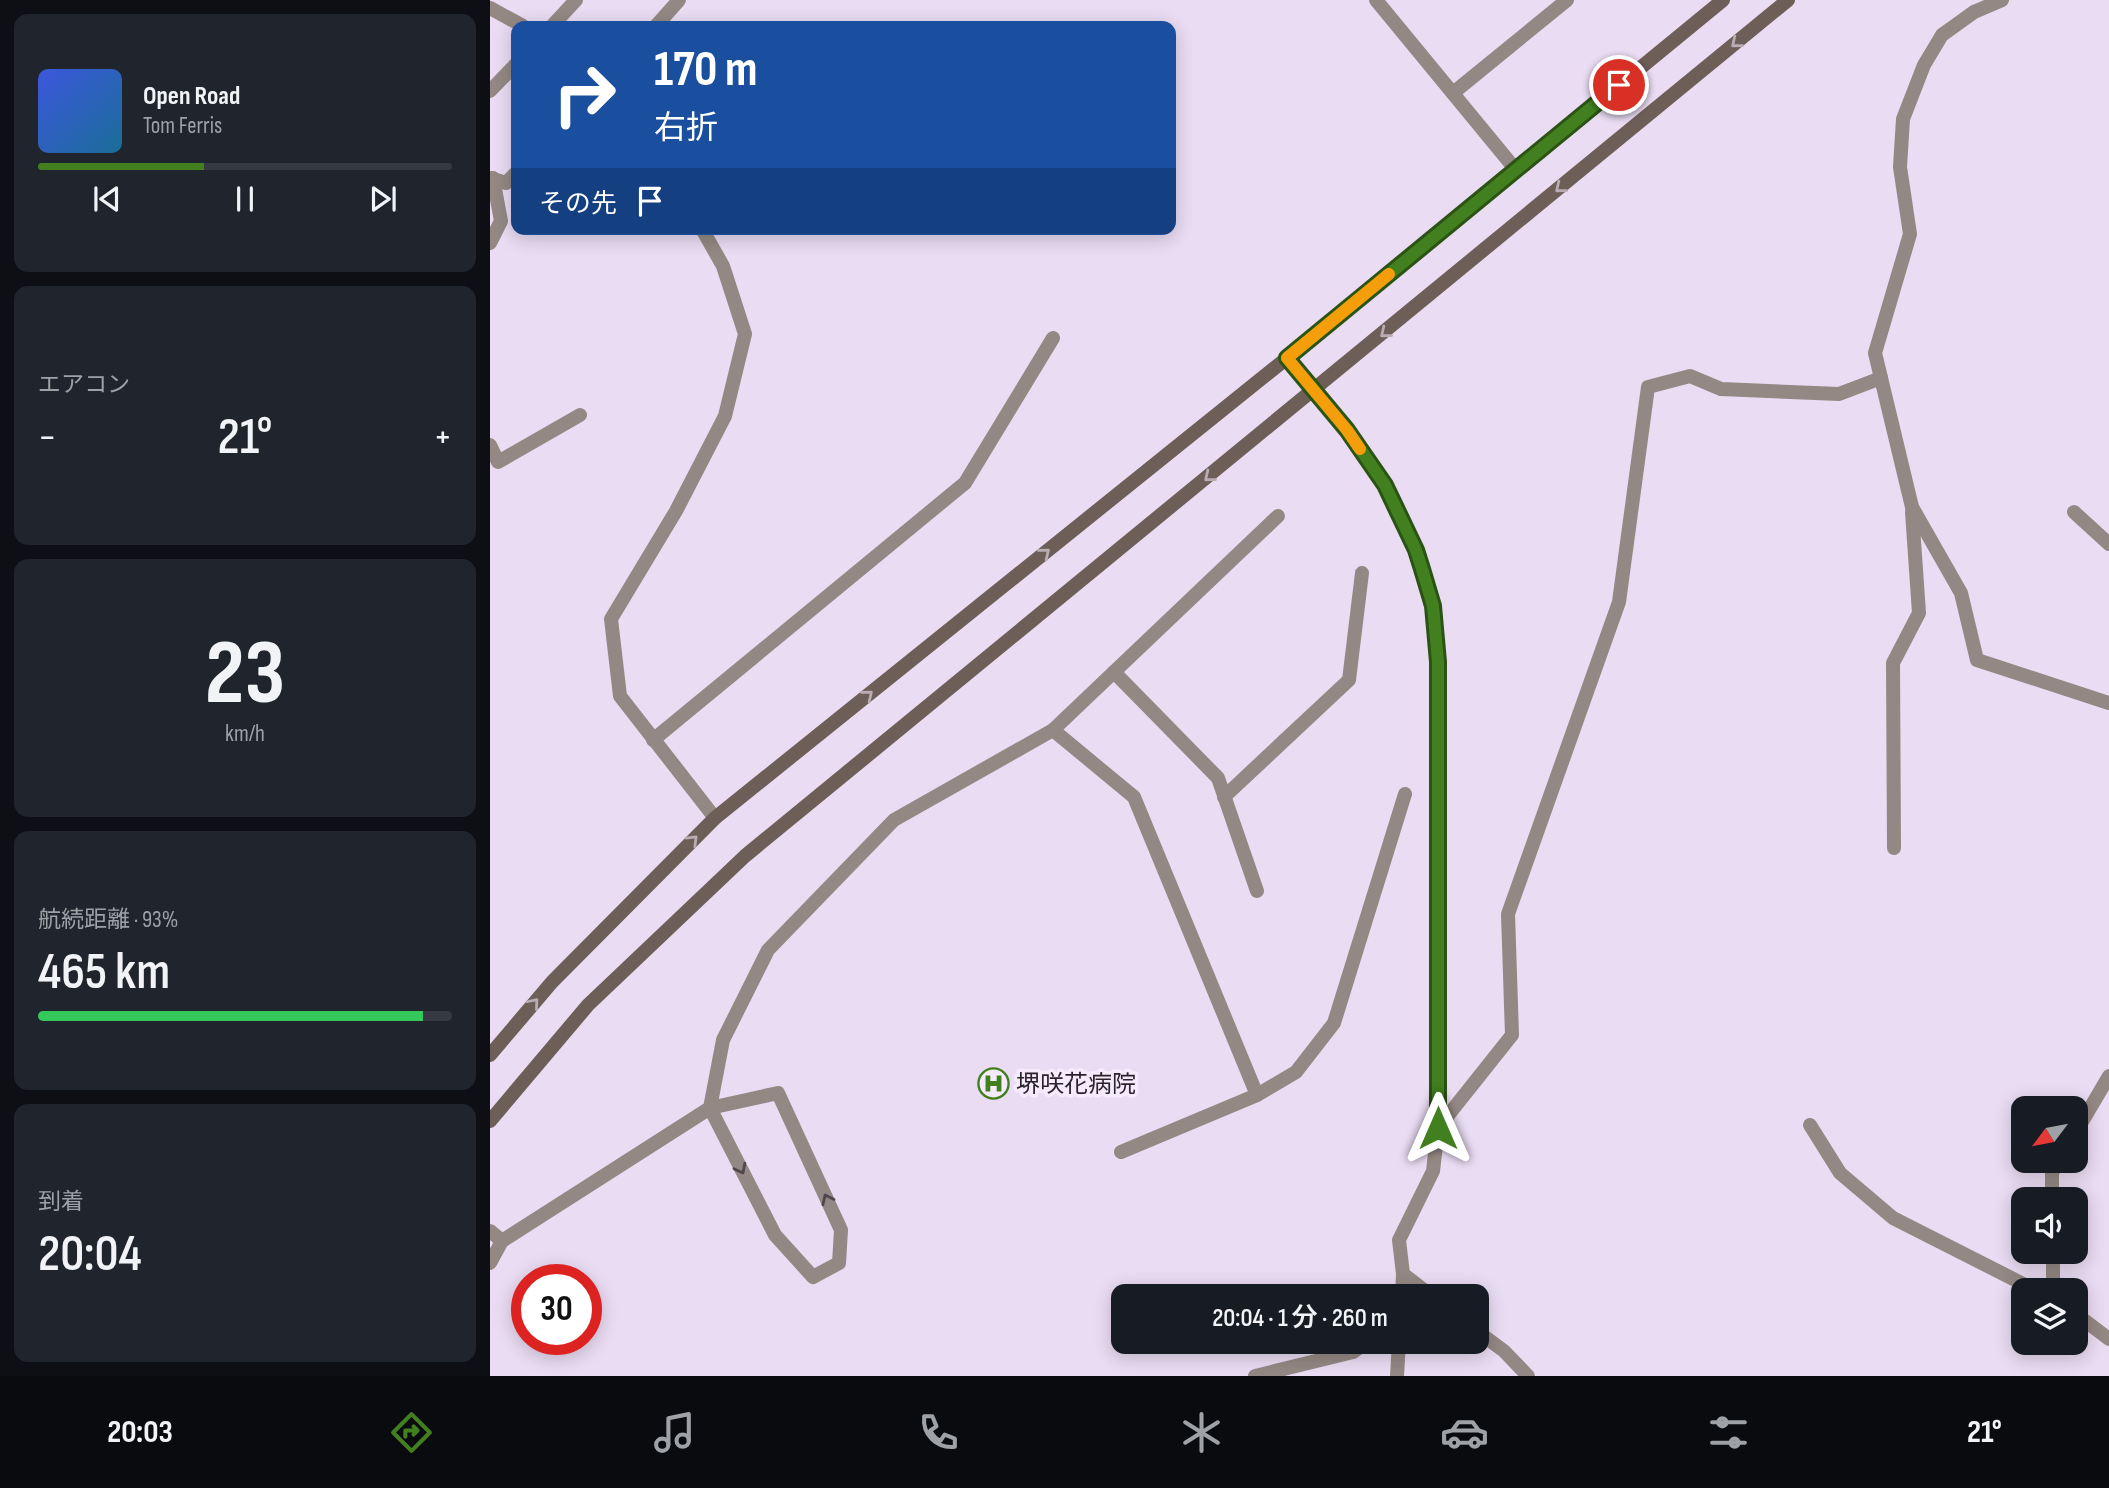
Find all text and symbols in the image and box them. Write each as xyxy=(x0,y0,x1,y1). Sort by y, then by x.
one-way arrow xyxy=(1731,35,1743,48)
text: 170 m xyxy=(654,41,758,100)
icon: right xyxy=(539,49,630,140)
pin xyxy=(1589,55,1649,115)
icon: arrive xyxy=(1600,66,1638,104)
text: Open Road xyxy=(143,81,240,112)
text: 右折 xyxy=(654,109,718,148)
text: Tom Ferris xyxy=(143,112,222,140)
icon: previous xyxy=(88,180,126,218)
icon: pause xyxy=(226,180,264,218)
icon: next xyxy=(364,180,402,218)
one-way arrow xyxy=(1556,180,1569,192)
icon: arrive xyxy=(631,182,669,220)
text: その先 xyxy=(539,189,617,220)
one-way arrow xyxy=(1380,324,1392,337)
text: エアコン xyxy=(38,371,130,399)
text: 21° xyxy=(218,406,272,469)
text: − xyxy=(38,415,57,460)
text: + xyxy=(433,415,452,460)
one-way arrow xyxy=(1204,469,1217,481)
one-way arrow xyxy=(1037,548,1050,561)
text: 23 xyxy=(205,620,285,729)
one-way arrow xyxy=(859,691,872,703)
text: km/h xyxy=(225,720,265,748)
one-way arrow xyxy=(684,836,697,849)
text: 航続距離 · 93% xyxy=(38,906,178,934)
text: 465 km xyxy=(38,941,170,1004)
one-way arrow xyxy=(526,999,538,1012)
hospital icon: 堺咲花病院 xyxy=(976,1067,1010,1101)
place label: 堺咲花病院 xyxy=(1016,1070,1136,1099)
position arrow xyxy=(1401,1091,1475,1165)
north arrow xyxy=(2011,1096,2088,1172)
map controls xyxy=(2011,1096,2088,1355)
one-way arrow xyxy=(733,1161,746,1174)
button: sound xyxy=(2011,1187,2088,1264)
text: 到着 xyxy=(38,1188,84,1216)
one-way arrow xyxy=(821,1194,835,1206)
text: 20:04 xyxy=(38,1223,142,1286)
speed limit sign: 30 xyxy=(511,1264,602,1355)
button: layers xyxy=(2011,1278,2088,1355)
text: 20:04 · 1 分 · 260 m xyxy=(1212,1303,1388,1334)
icon: directions xyxy=(387,1408,436,1457)
icon: music xyxy=(650,1408,699,1457)
icon: phone xyxy=(914,1408,963,1457)
icon: climate xyxy=(1177,1408,1226,1457)
icon: car xyxy=(1440,1408,1489,1457)
icon: filters xyxy=(1704,1408,1753,1457)
text: 20:03 xyxy=(107,1413,173,1452)
text: 21° xyxy=(1967,1413,2002,1452)

